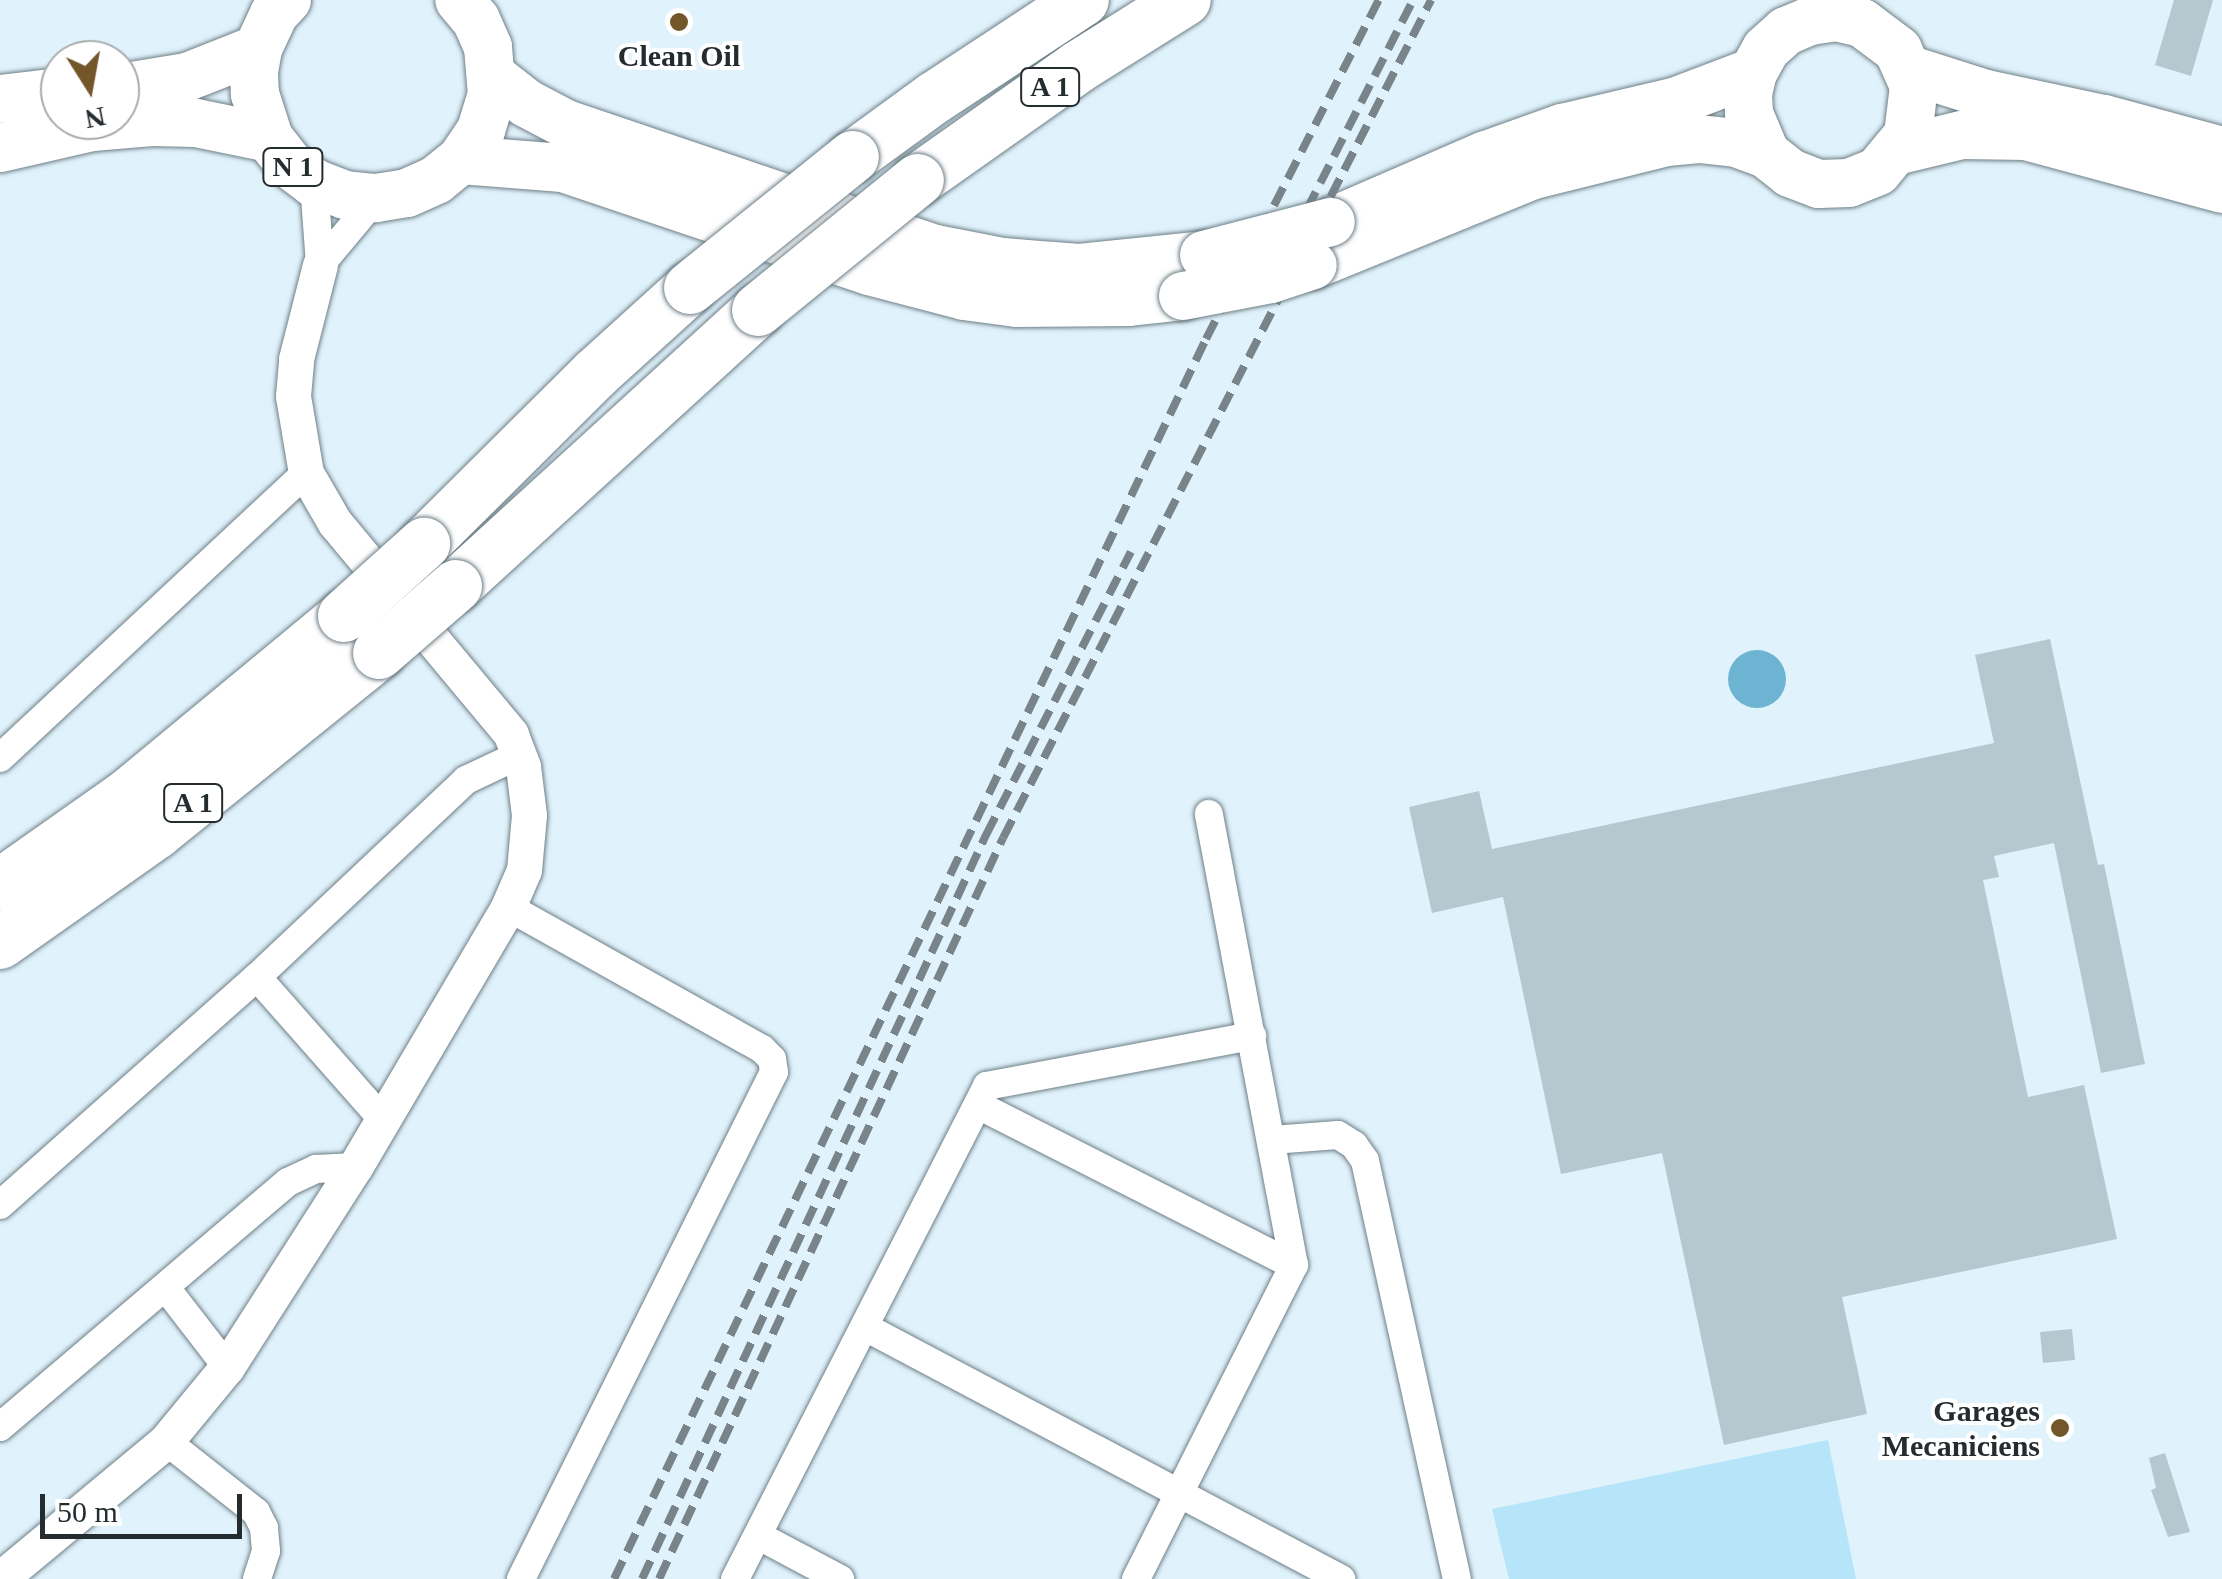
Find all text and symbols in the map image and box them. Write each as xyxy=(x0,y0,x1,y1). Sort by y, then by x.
marker: Clean Oil xyxy=(668,11,690,33)
place label: Clean Oil xyxy=(618,38,740,74)
north arrow xyxy=(40,40,140,140)
road number: A 1 xyxy=(1018,64,1082,110)
text: N xyxy=(83,101,108,135)
road number: N 1 xyxy=(260,144,326,190)
road number: A 1 xyxy=(160,780,226,826)
place label: Garages Mecaniciens xyxy=(1882,1393,2040,1464)
marker: Garages Mecaniciens xyxy=(2049,1417,2071,1439)
scale bar xyxy=(45,1474,248,1536)
text: 50 m xyxy=(57,1495,118,1528)

